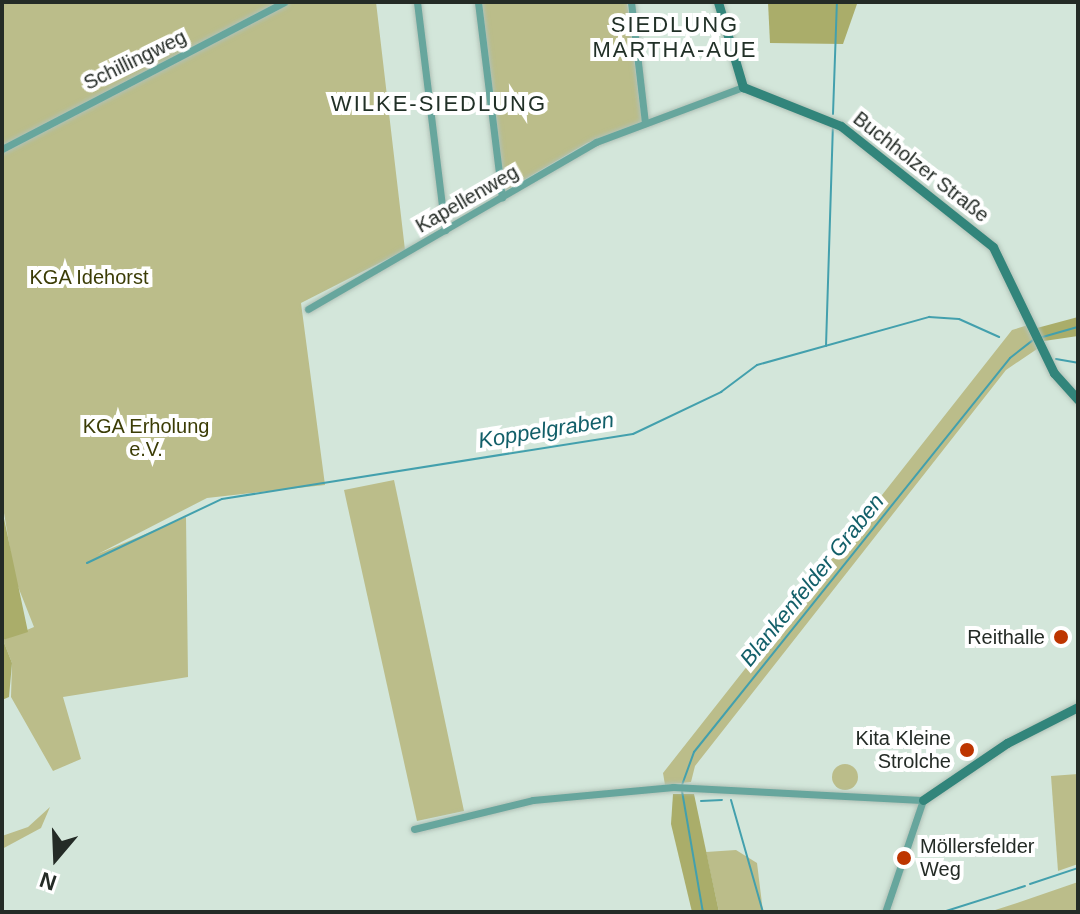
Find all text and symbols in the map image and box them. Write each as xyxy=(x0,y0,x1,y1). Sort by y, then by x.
district label: SIEDLUNG MARTHA-AUE xyxy=(592,11,758,62)
street label: Schillingweg xyxy=(80,25,190,95)
district label: WILKE-SIEDLUNG xyxy=(331,91,547,117)
street label: Buchholzer Straße xyxy=(848,107,994,227)
street label: Kapellenweg xyxy=(411,160,523,238)
park label: KGA Idehorst xyxy=(29,265,149,289)
water label: Koppelgraben xyxy=(476,406,616,454)
park label: KGA Erholung e.V. xyxy=(82,415,210,462)
water label: Blankenfelder Graben xyxy=(734,489,890,671)
place label: Reithalle xyxy=(967,625,1045,649)
marker: Reithalle xyxy=(1052,628,1070,646)
place label: Kita Kleine Strolche xyxy=(855,726,951,773)
marker: Kita Kleine Strolche xyxy=(958,741,976,759)
north arrow xyxy=(16,818,96,898)
place label: Möllersfelder Weg xyxy=(920,834,1034,881)
marker: Möllersfelder Weg xyxy=(895,849,913,867)
text: N xyxy=(36,867,60,896)

